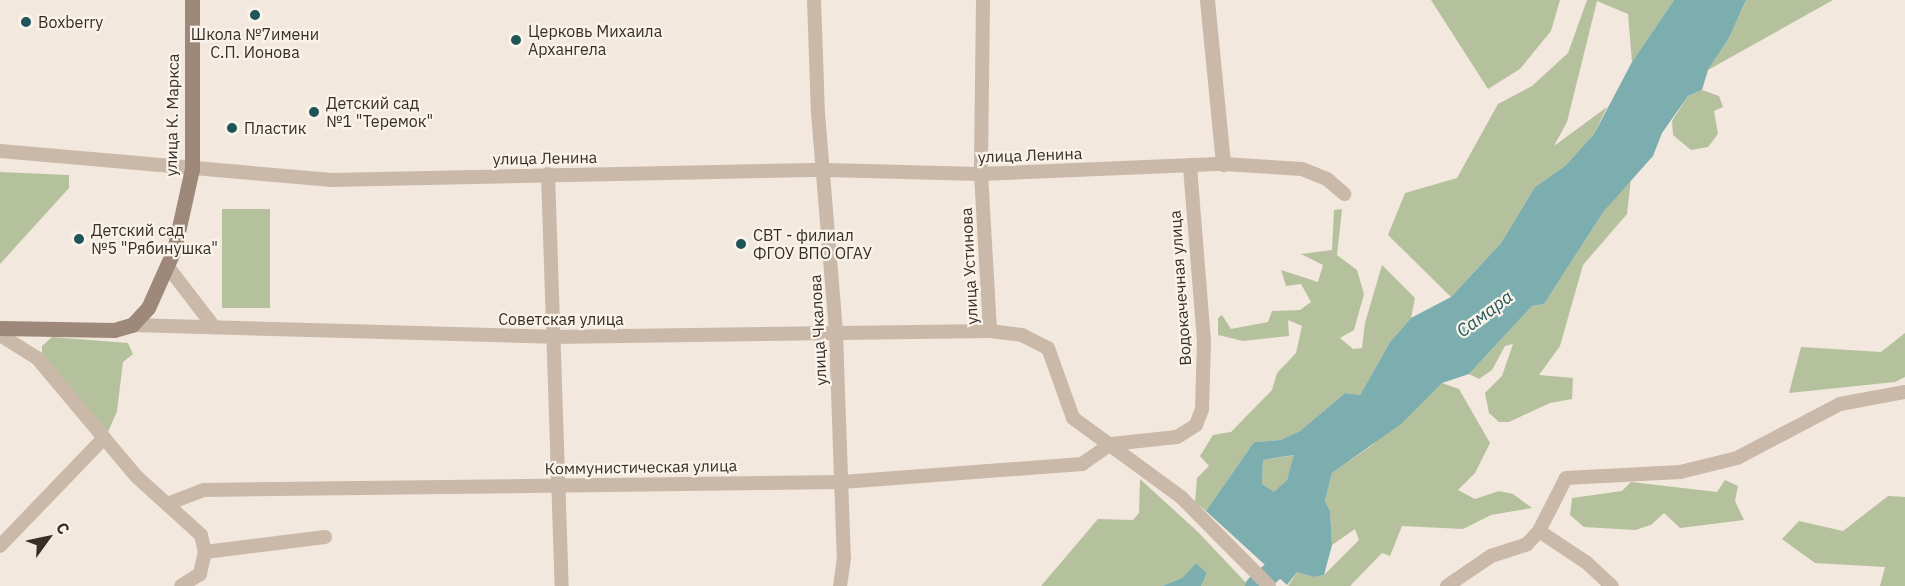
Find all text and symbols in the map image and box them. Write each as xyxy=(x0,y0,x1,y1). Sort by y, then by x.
marker: Школа №7имени С.П. Ионова xyxy=(248,8,262,22)
place label: Boxberry xyxy=(38,12,103,32)
marker: Boxberry xyxy=(19,15,33,29)
place label: Церковь Михаила Архангела xyxy=(528,21,662,59)
place label: Школа №7имени С.П. Ионова xyxy=(191,24,319,62)
marker: Церковь Михаила Архангела xyxy=(509,33,523,47)
street label: улица К. Маркса xyxy=(161,53,183,177)
place label: Детский сад №1 "Теремок" xyxy=(326,93,433,131)
marker: Детский сад №1 "Теремок" xyxy=(307,105,321,119)
place label: Пластик xyxy=(244,118,307,138)
marker: Пластик xyxy=(225,121,239,135)
street label: улица Ленина xyxy=(977,144,1083,166)
street label: улица Ленина xyxy=(493,147,597,169)
street label: улица Устинова xyxy=(956,207,982,325)
street label: Водокачечная улица xyxy=(1165,210,1195,366)
place label: Детский сад №5 "Рябинушка" xyxy=(91,220,218,258)
place label: СВТ - филиал ФГОУ ВПО ОГАУ xyxy=(753,225,872,263)
marker: Детский сад №5 "Рябинушка" xyxy=(72,232,86,246)
marker: СВТ - филиал ФГОУ ВПО ОГАУ xyxy=(734,237,748,251)
street label: улица Чкалова xyxy=(806,274,830,386)
water label: Самара xyxy=(1453,286,1517,342)
street label: Советская улица xyxy=(498,309,624,329)
street label: Коммунистическая улица xyxy=(545,456,737,478)
north arrow xyxy=(18,508,78,568)
text: С xyxy=(52,518,74,538)

